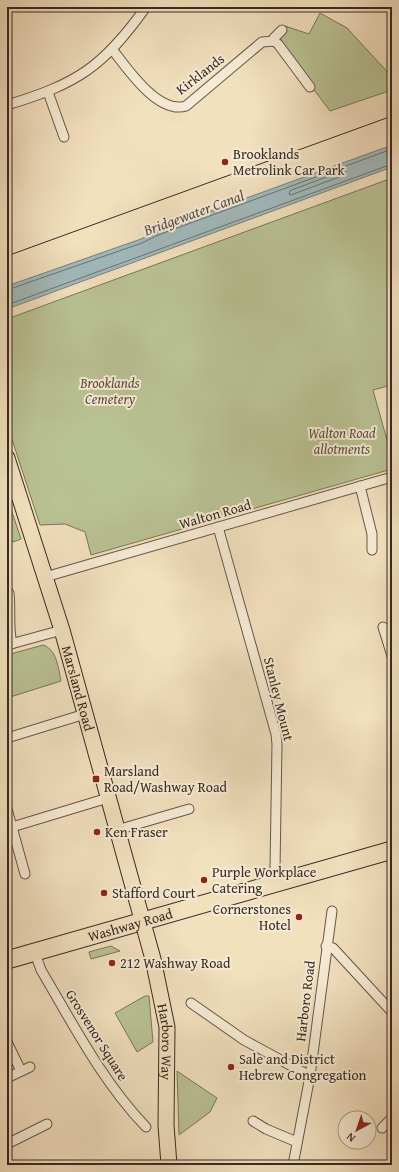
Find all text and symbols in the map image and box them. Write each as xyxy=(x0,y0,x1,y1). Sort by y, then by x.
street label: Kirklands xyxy=(172,49,228,99)
place label: Brooklands Metrolink Car Park xyxy=(233,144,346,180)
marker: Brooklands Metrolink Car Park xyxy=(220,157,230,167)
water label: Bridgewater Canal xyxy=(140,185,247,241)
park label: Brooklands Cemetery xyxy=(79,373,140,409)
park label: Walton Road allotments xyxy=(308,423,376,459)
street label: Walton Road xyxy=(177,494,254,534)
street label: Marsland Road xyxy=(57,643,100,734)
street label: Stanley Mount xyxy=(259,655,299,743)
place label: Marsland Road/Washway Road xyxy=(104,761,228,797)
marker: Marsland Road/Washway Road xyxy=(91,774,101,784)
place label: Ken Fraser xyxy=(105,822,168,842)
marker: Ken Fraser xyxy=(92,827,102,837)
place label: Purple Workplace Catering xyxy=(212,862,317,898)
marker: Purple Workplace Catering xyxy=(199,875,209,885)
place label: Stafford Court xyxy=(112,883,196,903)
marker: Stafford Court xyxy=(99,888,109,898)
place label: Cornerstones Hotel xyxy=(213,899,291,935)
street label: Washway Road xyxy=(85,903,175,946)
marker: Cornerstones Hotel xyxy=(294,912,304,922)
place label: 212 Washway Road xyxy=(120,953,231,973)
marker: 212 Washway Road xyxy=(107,958,117,968)
street label: Harboro Road xyxy=(290,959,320,1042)
street label: Grosvenor Square xyxy=(61,986,133,1085)
street label: Harboro Way xyxy=(152,1002,177,1080)
place label: Sale and District Hebrew Congregation xyxy=(239,1049,367,1085)
marker: Sale and District Hebrew Congregation xyxy=(226,1062,236,1072)
north arrow xyxy=(337,1110,377,1150)
text: N xyxy=(342,1129,359,1146)

